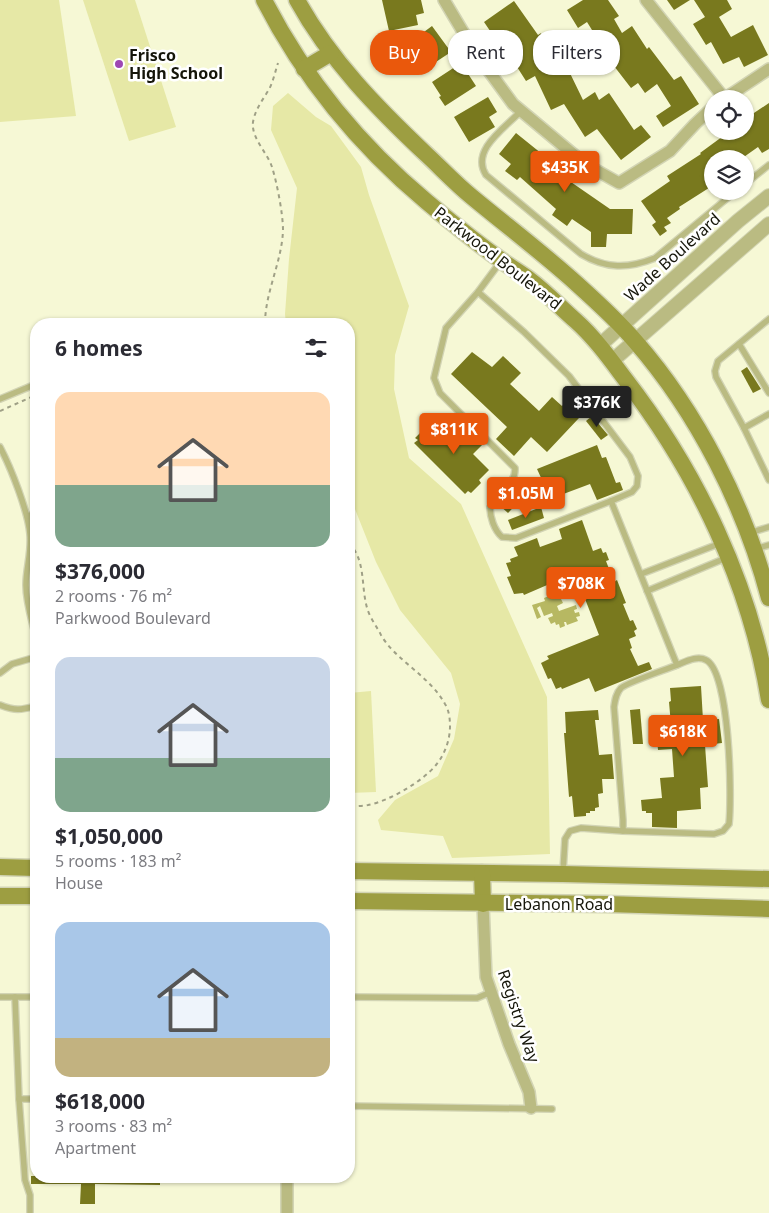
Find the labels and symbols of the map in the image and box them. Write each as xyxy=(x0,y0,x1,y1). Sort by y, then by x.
place label: Frisco High School xyxy=(129,44,223,84)
marker: Frisco High School xyxy=(113,58,125,70)
pin: $435K xyxy=(530,150,600,193)
street label: Parkwood Boulevard xyxy=(430,201,566,315)
street label: Wade Boulevard xyxy=(619,208,725,306)
pin: $376K xyxy=(562,386,632,428)
pin: $811K xyxy=(419,412,489,455)
pin: $1.05M xyxy=(485,476,567,519)
pin: $708K xyxy=(546,566,616,609)
pin: $618K xyxy=(648,714,718,757)
street label: Lebanon Road xyxy=(505,893,613,915)
street label: Registry Way xyxy=(493,967,545,1066)

